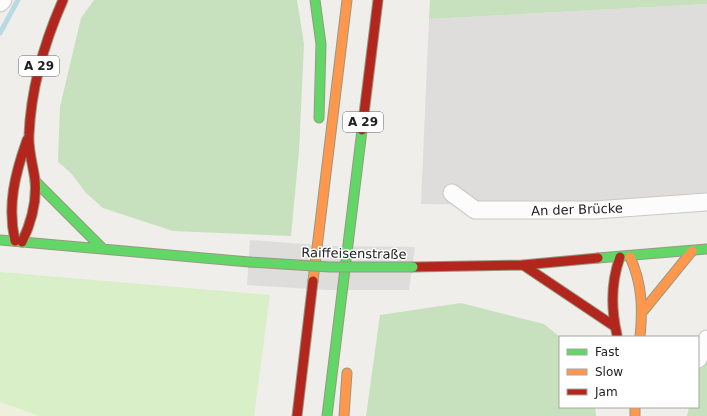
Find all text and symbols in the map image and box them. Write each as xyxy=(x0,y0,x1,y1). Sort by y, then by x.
road number: A 29 xyxy=(19,56,59,76)
road number: A 29 xyxy=(343,112,383,132)
street label: An der Brücke xyxy=(531,200,623,219)
street label: Raiffeisenstraße xyxy=(301,245,407,262)
legend xyxy=(559,336,699,408)
text: Fast xyxy=(595,345,619,359)
text: Slow xyxy=(595,365,623,379)
text: Jam xyxy=(594,385,618,399)

